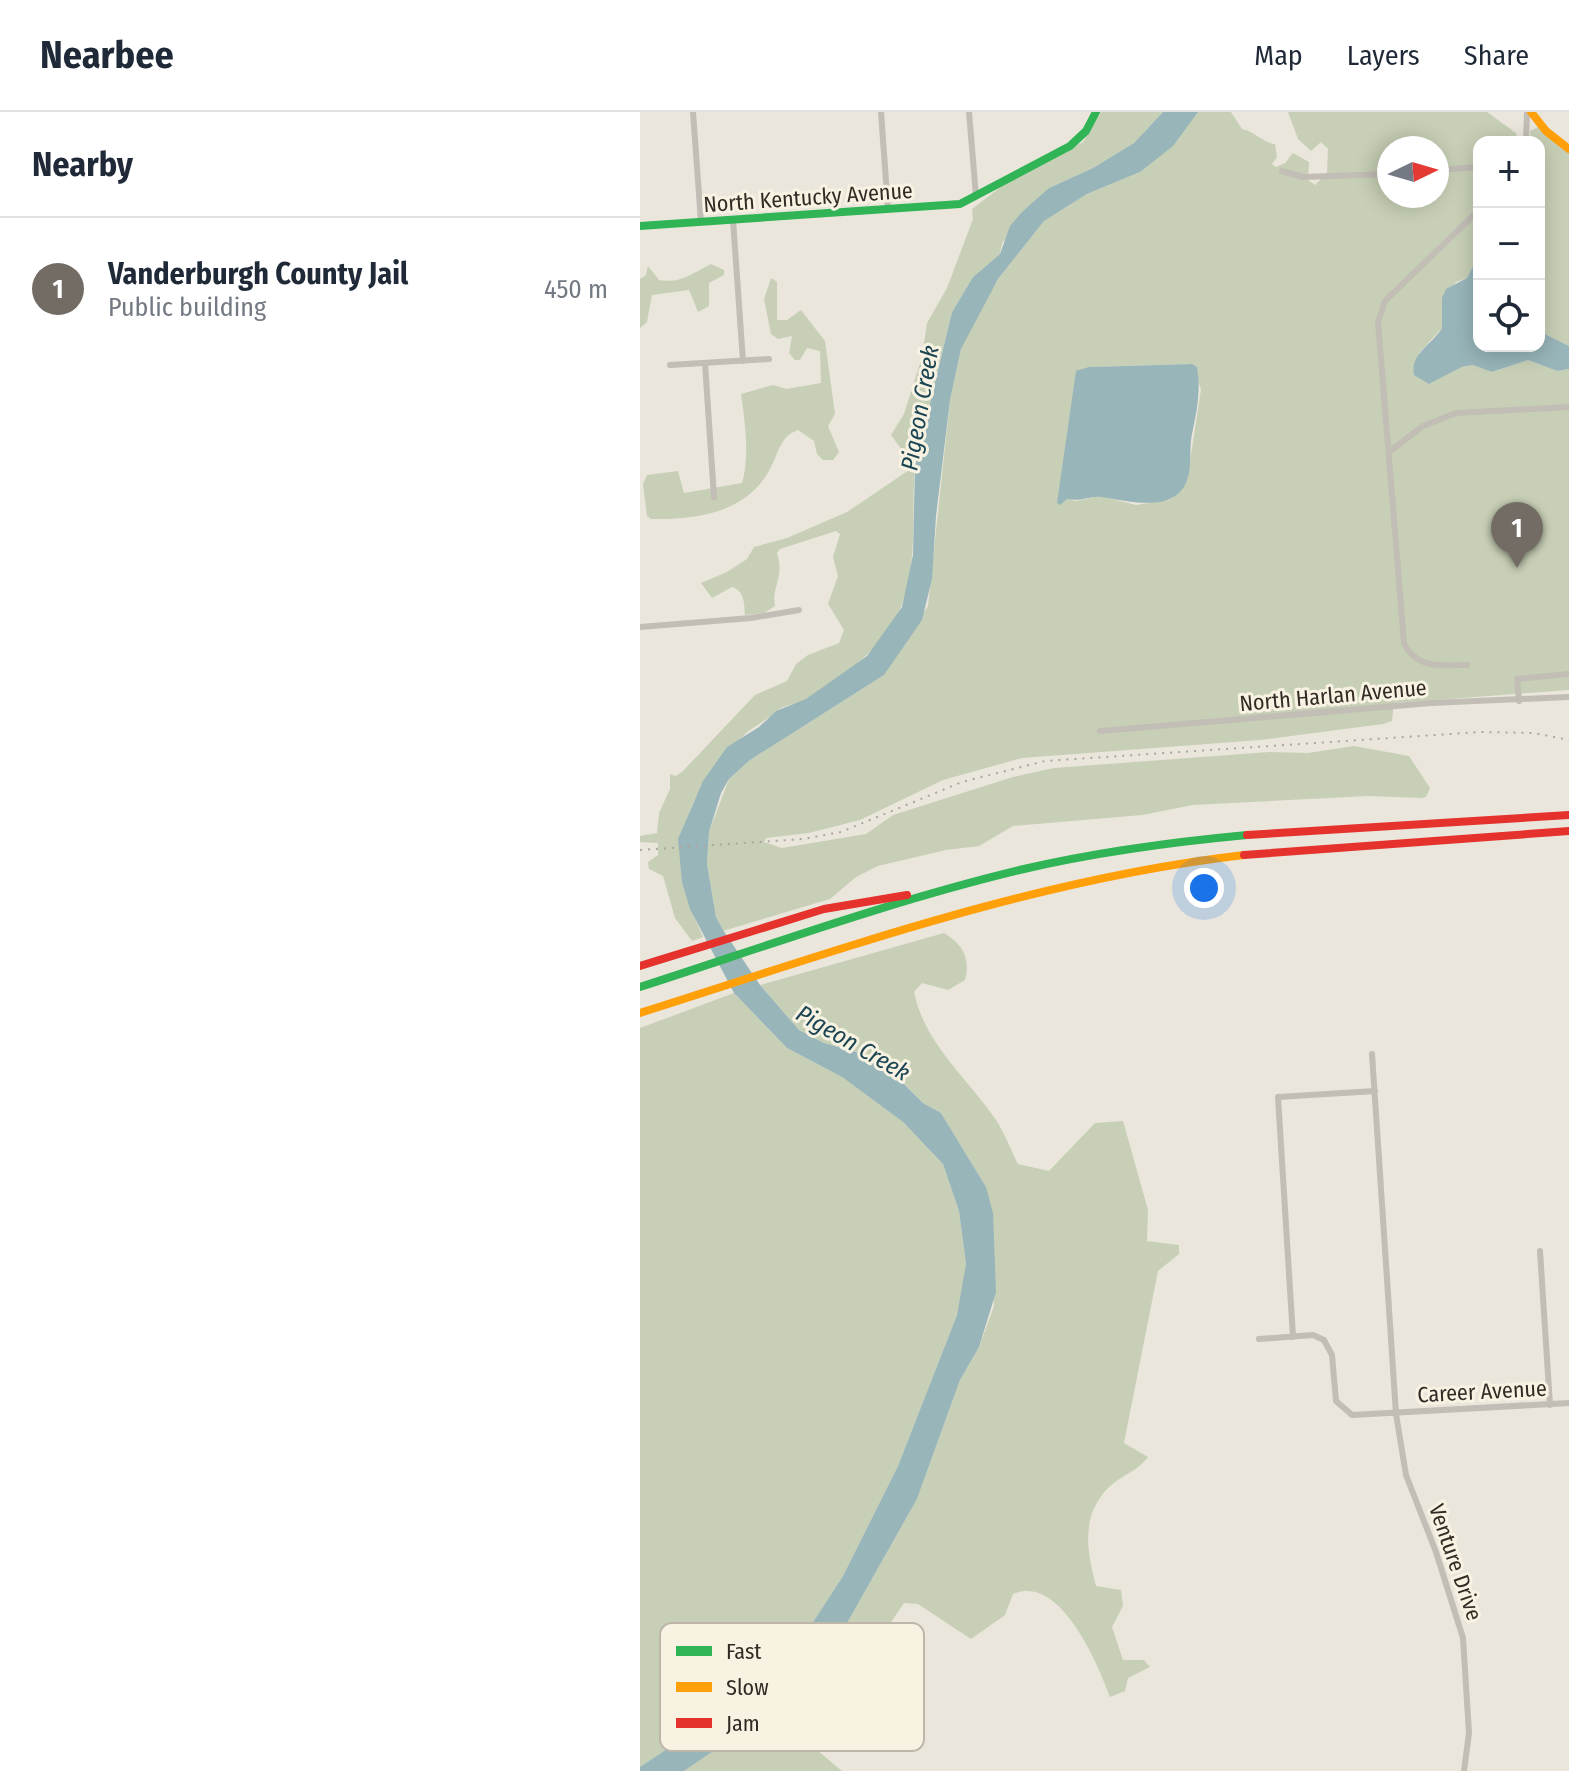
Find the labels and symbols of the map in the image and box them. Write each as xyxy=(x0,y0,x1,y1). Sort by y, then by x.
north arrow xyxy=(1377,136,1449,208)
street label: North Kentucky Avenue xyxy=(702,177,914,218)
water label: Pigeon Creek xyxy=(895,343,945,473)
pin: 1 xyxy=(1491,502,1543,568)
street label: North Harlan Avenue xyxy=(1238,674,1428,717)
your location xyxy=(1184,868,1224,908)
water label: Pigeon Creek xyxy=(791,999,915,1087)
street label: Career Avenue xyxy=(1417,1375,1547,1408)
street label: Venture Drive xyxy=(1423,1500,1488,1624)
legend xyxy=(660,1623,924,1751)
text: Fast xyxy=(726,1638,762,1665)
text: Slow xyxy=(726,1674,769,1701)
text: Jam xyxy=(726,1710,760,1737)

